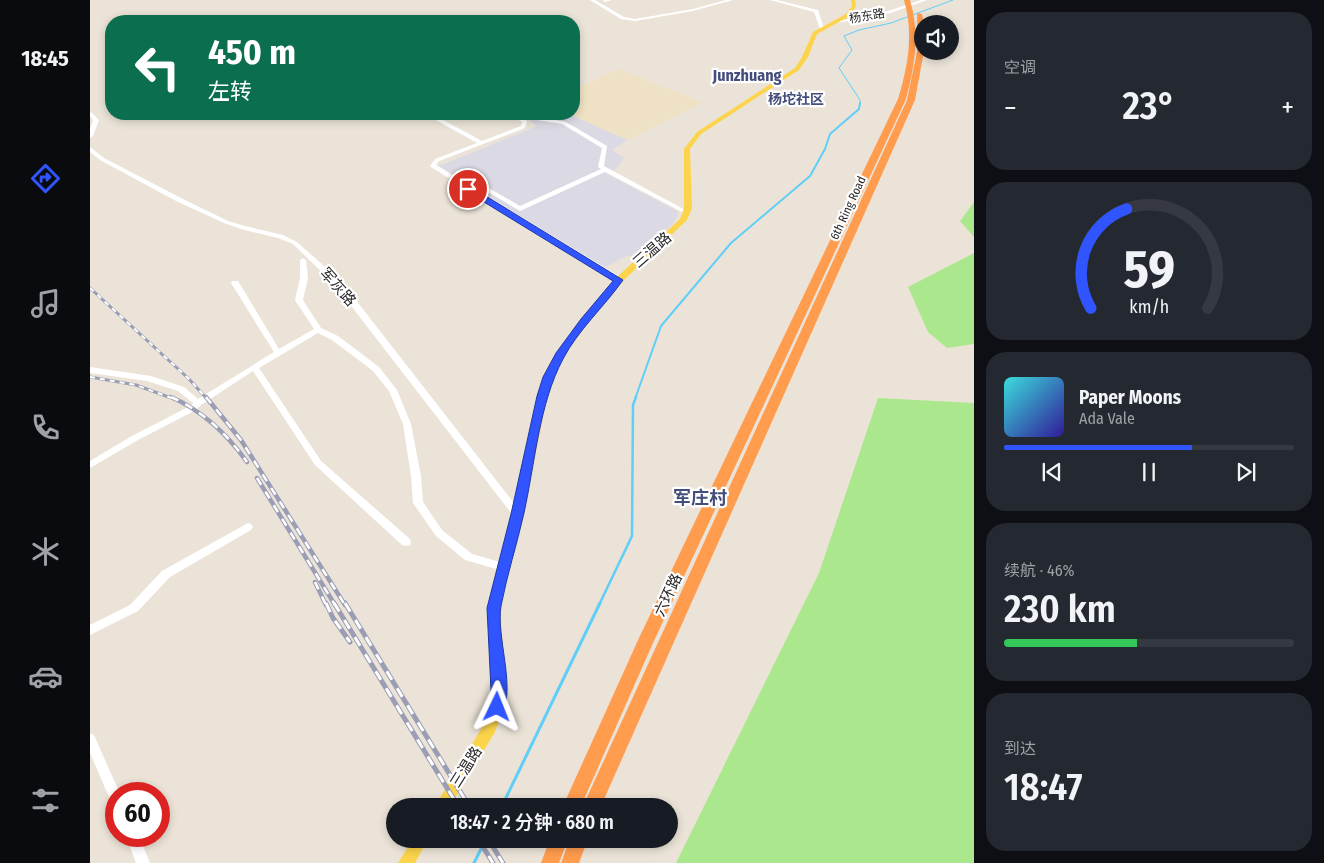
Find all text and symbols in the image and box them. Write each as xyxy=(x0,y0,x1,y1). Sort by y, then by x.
street label: 杨东路 xyxy=(848,6,886,26)
map controls xyxy=(914,15,959,60)
button: sound xyxy=(914,15,959,60)
text: 450 m xyxy=(208,31,296,73)
icon: left xyxy=(125,35,190,100)
text: 18:45 xyxy=(21,45,69,72)
text: 空调 xyxy=(1004,58,1036,77)
district label: Junzhuang xyxy=(712,66,782,85)
text: 左转 xyxy=(208,78,252,105)
text: 23° xyxy=(1122,83,1175,129)
district label: 杨坨社区 xyxy=(768,91,824,108)
text: − xyxy=(1004,91,1017,124)
text: + xyxy=(1281,91,1294,124)
icon: directions xyxy=(28,161,63,196)
pin xyxy=(447,168,489,210)
street label: 6th Ring Road xyxy=(827,174,869,242)
icon: arrive xyxy=(454,175,482,203)
street label: 三温路 xyxy=(629,228,675,272)
text: 59 xyxy=(1123,238,1175,301)
street label: 军灰路 xyxy=(316,264,360,310)
icon: music xyxy=(28,286,63,321)
text: km/h xyxy=(1129,296,1169,318)
text: Paper Moons xyxy=(1079,386,1181,409)
text: Ada Vale xyxy=(1079,409,1135,428)
icon: phone xyxy=(28,410,63,445)
icon: previous xyxy=(1038,458,1066,486)
icon: pause xyxy=(1135,458,1163,486)
icon: next xyxy=(1232,458,1260,486)
district label: 军庄村 xyxy=(673,487,727,509)
icon: climate xyxy=(28,534,63,569)
text: 续航 · 46% xyxy=(1004,561,1075,580)
street label: 六环路 xyxy=(650,571,686,619)
text: 230 km xyxy=(1004,586,1116,632)
icon: car xyxy=(28,659,63,694)
position arrow xyxy=(470,680,522,732)
text: 到达 xyxy=(1004,739,1036,758)
street label: 三温路 xyxy=(446,743,486,791)
text: 18:47 xyxy=(1004,764,1083,810)
speed limit sign: 60 xyxy=(105,782,170,847)
icon: filters xyxy=(28,783,63,818)
text: 18:47 · 2 分钟 · 680 m xyxy=(450,811,614,834)

